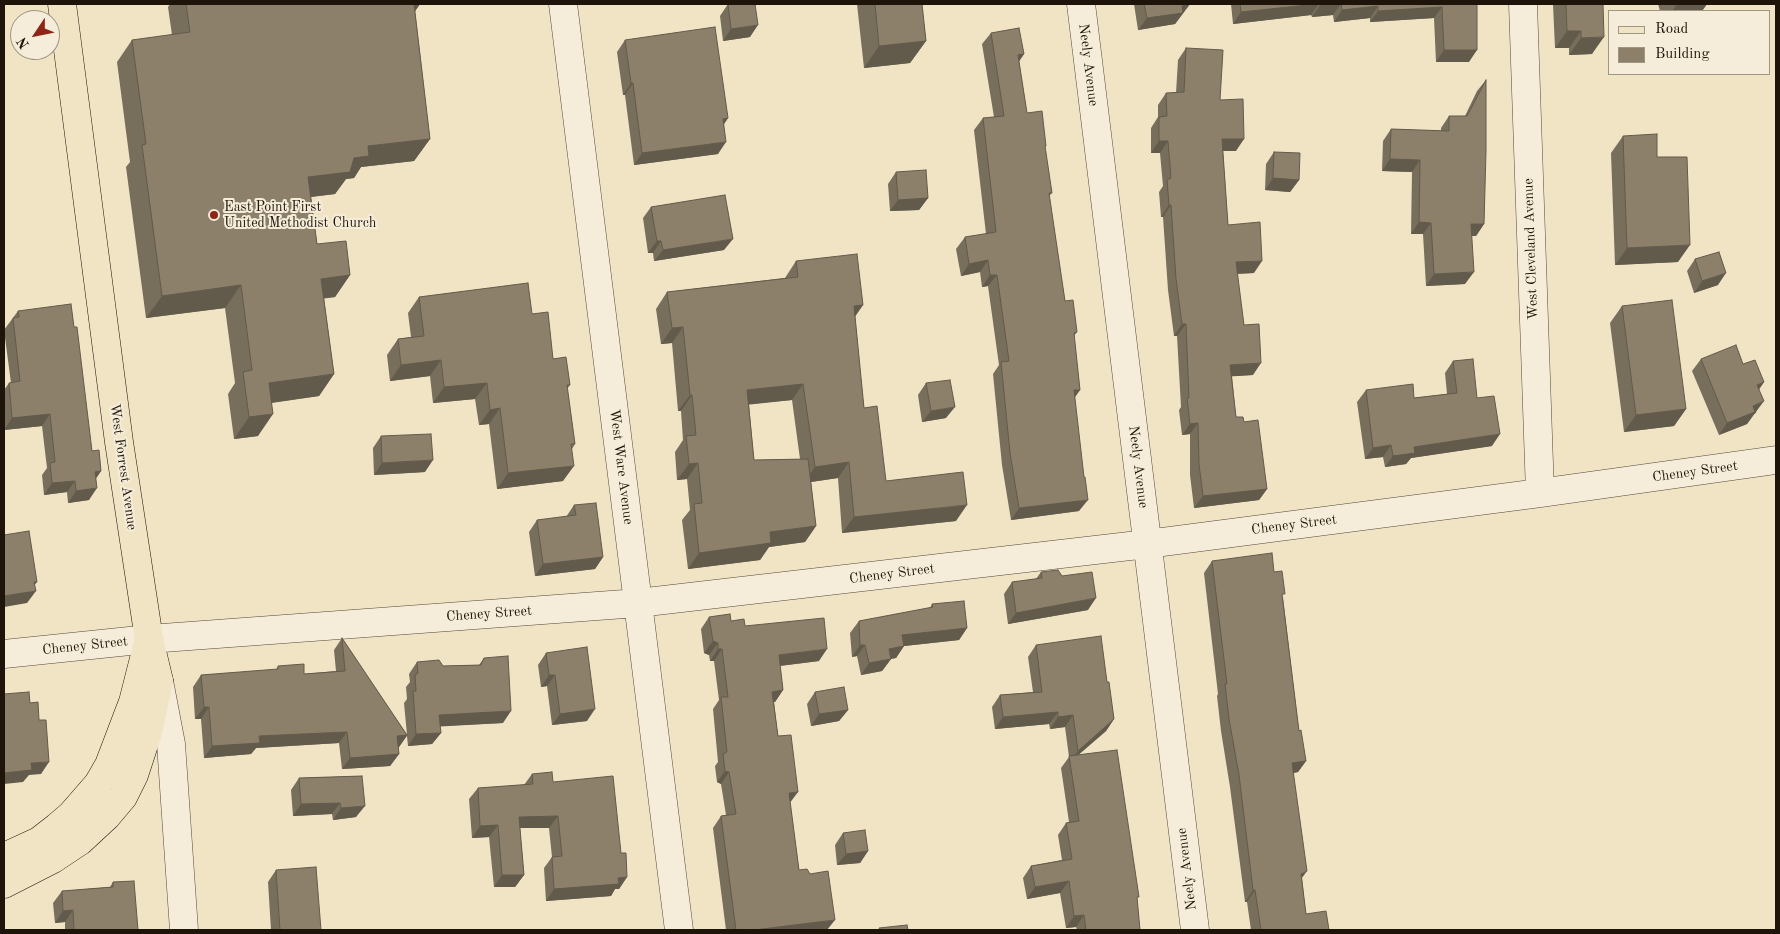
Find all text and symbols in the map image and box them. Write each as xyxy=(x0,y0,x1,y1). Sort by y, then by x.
north arrow xyxy=(10,10,60,60)
legend xyxy=(1608,10,1770,75)
text: Road xyxy=(1655,22,1688,37)
street label: Neely Avenue xyxy=(1075,23,1101,107)
text: N xyxy=(15,34,32,51)
text: Building xyxy=(1655,47,1710,62)
street label: West Cleveland Avenue xyxy=(1520,178,1542,320)
place label: East Point First United Methodist Church xyxy=(224,199,376,232)
marker: East Point First United Methodist Church xyxy=(208,209,220,221)
street label: West Forrest Avenue xyxy=(106,403,140,531)
street label: West Ware Avenue xyxy=(606,408,636,526)
street label: Neely Avenue xyxy=(1125,425,1151,509)
street label: Cheney Street xyxy=(1651,458,1739,486)
street label: Cheney Street xyxy=(1250,511,1338,539)
street label: Cheney Street xyxy=(848,560,936,588)
street label: Cheney Street xyxy=(446,603,532,625)
street label: Cheney Street xyxy=(41,633,129,659)
street label: Neely Avenue xyxy=(1174,827,1200,911)

